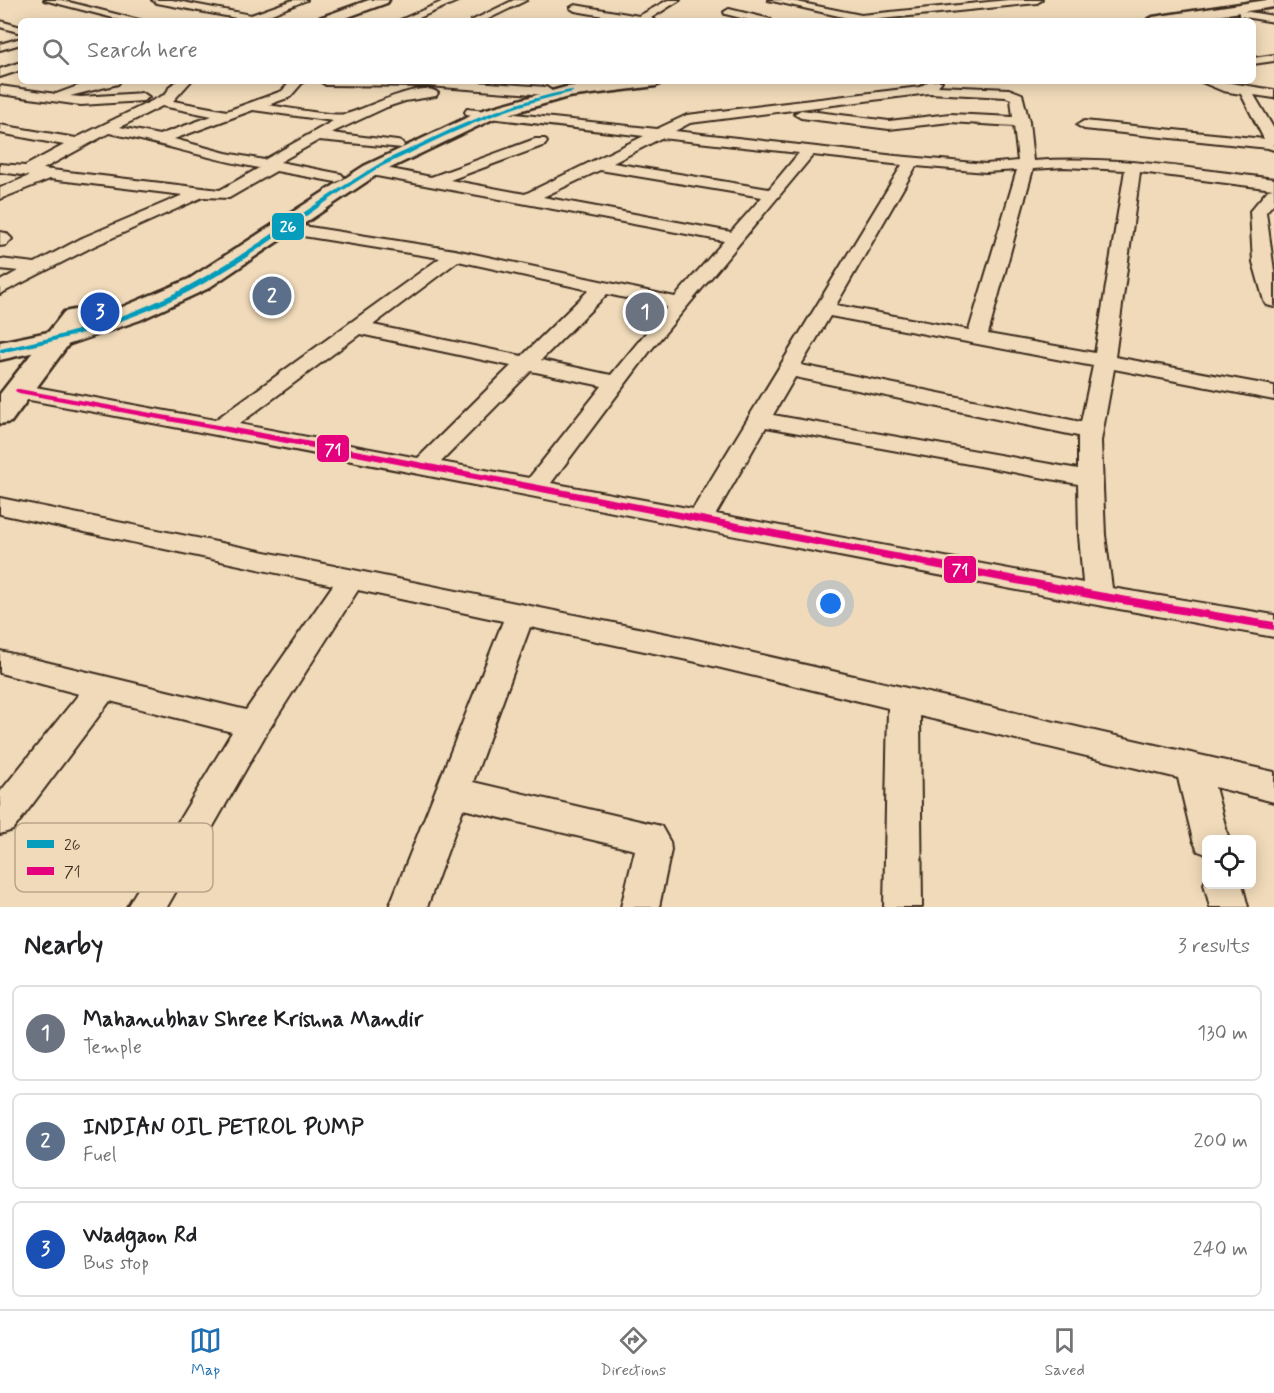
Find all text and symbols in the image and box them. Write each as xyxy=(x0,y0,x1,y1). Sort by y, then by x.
search box xyxy=(18,18,1256,84)
icon: search xyxy=(39,35,72,68)
text: Search here xyxy=(87,37,198,65)
line badge: 26 xyxy=(271,212,305,241)
text: 26 xyxy=(280,217,296,238)
pin: 2 xyxy=(252,274,292,318)
pin: 3 xyxy=(80,290,120,334)
pin: 1 xyxy=(626,290,664,334)
line badge: 71 xyxy=(316,434,350,463)
text: 71 xyxy=(325,440,341,461)
line badge: 71 xyxy=(943,555,977,584)
text: 71 xyxy=(952,560,968,581)
your location xyxy=(816,589,845,618)
legend xyxy=(15,823,213,892)
text: 26 xyxy=(64,835,81,856)
map controls xyxy=(1202,835,1256,889)
button: locate xyxy=(1202,835,1256,889)
text: 71 xyxy=(64,862,81,883)
text: Nearby xyxy=(24,929,103,963)
text: 3 results xyxy=(1178,933,1250,960)
text: Mahanubhav Shree Krishna Mandir xyxy=(83,1006,423,1034)
text: 1 xyxy=(41,1020,50,1047)
text: 130 m xyxy=(1197,1020,1248,1047)
text: Temple xyxy=(83,1034,142,1061)
text: INDIAN OIL PETROL PUMP xyxy=(83,1114,364,1142)
text: 2 xyxy=(41,1128,50,1155)
text: 200 m xyxy=(1193,1128,1248,1155)
text: Fuel xyxy=(83,1142,117,1169)
text: Wadgaon Rd xyxy=(83,1222,197,1250)
text: 3 xyxy=(41,1236,50,1263)
text: 240 m xyxy=(1193,1236,1248,1263)
text: Bus stop xyxy=(83,1250,149,1277)
tab: Map xyxy=(189,1324,222,1381)
tab: Directions xyxy=(600,1324,666,1381)
tab: Saved xyxy=(1044,1324,1085,1381)

